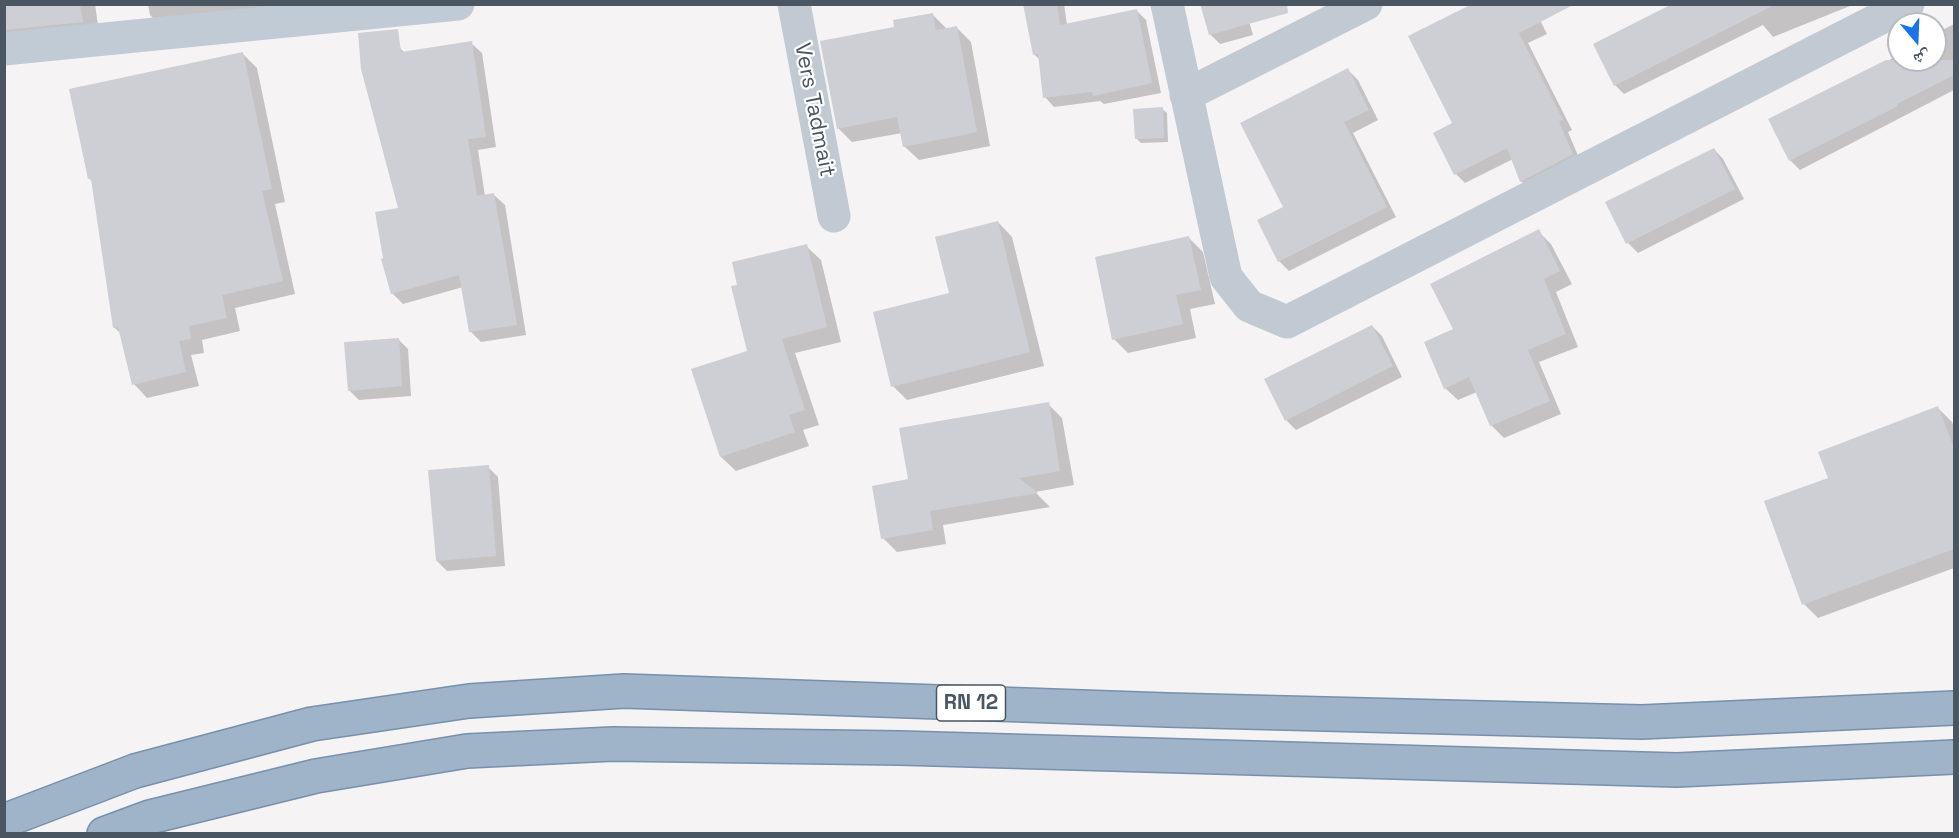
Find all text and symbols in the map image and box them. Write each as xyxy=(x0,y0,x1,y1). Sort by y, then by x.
north arrow xyxy=(1887,12,1947,72)
street label: Vers Tadmait xyxy=(788,41,840,179)
text: ش xyxy=(1911,45,1934,70)
road number: RN 12 xyxy=(936,685,1006,721)

